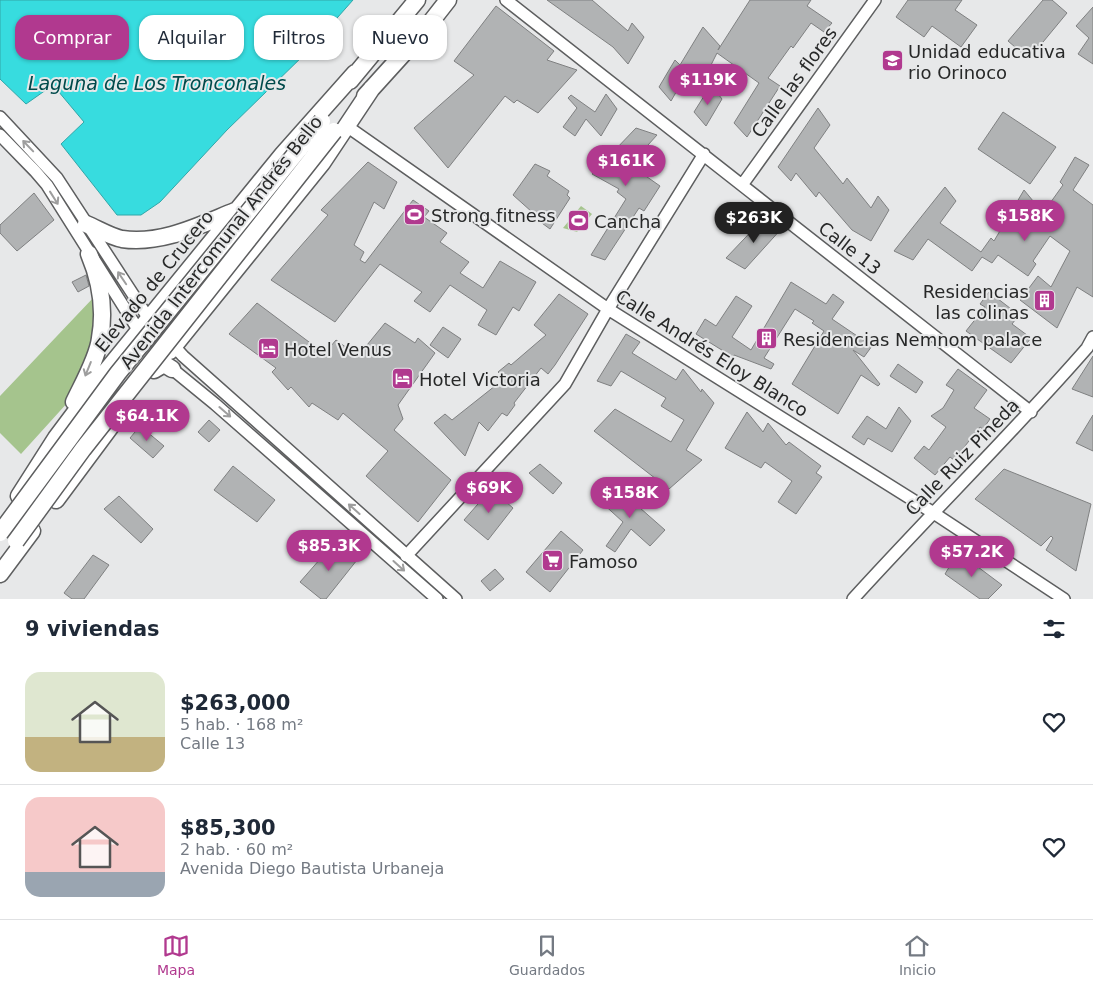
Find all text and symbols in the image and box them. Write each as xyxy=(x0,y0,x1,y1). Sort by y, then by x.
chip: Comprar xyxy=(15,15,129,60)
chip: Alquilar xyxy=(139,15,244,60)
chip: Filtros xyxy=(254,15,343,60)
chip: Nuevo xyxy=(353,15,447,60)
street label: Calle las flores xyxy=(747,23,841,141)
place label: Unidad educativa rio Orinoco xyxy=(908,41,1066,83)
school or university icon: Unidad educativa rio Orinoco xyxy=(880,49,904,73)
pin: $119K xyxy=(673,64,743,106)
text: $119K xyxy=(680,70,736,89)
water label: Laguna de Los Tronconales xyxy=(28,72,286,94)
street label: Avenida Intercomunal Andrés Bello xyxy=(116,111,326,373)
one-way arrow xyxy=(22,140,34,153)
pin: $161K xyxy=(591,144,661,187)
text: $161K xyxy=(598,151,654,170)
one-way arrow xyxy=(50,191,60,205)
pin: $158K xyxy=(990,200,1060,242)
pin: $263K xyxy=(719,202,789,244)
sports icon: Strong fitness xyxy=(403,203,427,227)
place label: Strong fitness xyxy=(431,205,556,226)
street label: Elevado de Crucero xyxy=(90,206,218,356)
text: $158K xyxy=(997,206,1053,225)
text: $263K xyxy=(726,208,782,227)
sports icon: Cancha xyxy=(566,209,590,233)
place label: Cancha xyxy=(594,211,661,232)
street label: Calle 13 xyxy=(815,217,885,279)
one-way arrow xyxy=(117,272,127,286)
place label: Residencias las colinas xyxy=(923,281,1029,323)
street label: Calle Andrés Eloy Blanco xyxy=(612,285,812,421)
building icon: Residencias las colinas xyxy=(1033,289,1057,313)
building icon: Residencias Nemnom palace xyxy=(755,327,779,351)
place label: Residencias Nemnom palace xyxy=(783,329,1042,350)
hotel icon: Hotel Venus xyxy=(256,337,280,361)
place label: Hotel Venus xyxy=(284,339,392,360)
one-way arrow xyxy=(83,361,93,376)
hotel icon: Hotel Victoria xyxy=(391,367,415,391)
place label: Hotel Victoria xyxy=(419,369,541,390)
street label: Calle Ruiz Pineda xyxy=(901,394,1023,520)
pin: $64.1K xyxy=(106,400,188,442)
text: $64.1K xyxy=(115,406,179,425)
one-way arrow xyxy=(218,406,231,417)
pin: $69K xyxy=(459,472,519,514)
pin: $158K xyxy=(595,476,665,519)
text: $69K xyxy=(466,478,512,497)
text: $158K xyxy=(602,483,658,502)
one-way arrow xyxy=(347,503,360,514)
pin: $85.3K xyxy=(288,530,370,572)
text: $85.3K xyxy=(297,536,361,555)
pin: $57.2K xyxy=(931,536,1013,578)
text: $57.2K xyxy=(940,542,1004,561)
supermarket icon: Famoso xyxy=(541,549,565,573)
place label: Famoso xyxy=(569,551,638,572)
one-way arrow xyxy=(393,560,406,572)
icon: filters xyxy=(1040,615,1068,643)
text: 9 viviendas xyxy=(25,617,160,641)
text: $263,000 xyxy=(180,691,290,715)
icon: home xyxy=(65,692,125,752)
icon: heart xyxy=(1040,708,1068,736)
text: 5 hab. · 168 m² xyxy=(180,715,303,734)
text: Calle 13 xyxy=(180,734,245,753)
text: $85,300 xyxy=(180,816,276,840)
icon: home xyxy=(65,817,125,877)
icon: heart xyxy=(1040,833,1068,861)
text: 2 hab. · 60 m² xyxy=(180,840,293,859)
text: Avenida Diego Bautista Urbaneja xyxy=(180,859,444,878)
tab: Mapa xyxy=(157,932,195,978)
tab: Guardados xyxy=(509,932,585,978)
tab: Inicio xyxy=(899,932,936,978)

